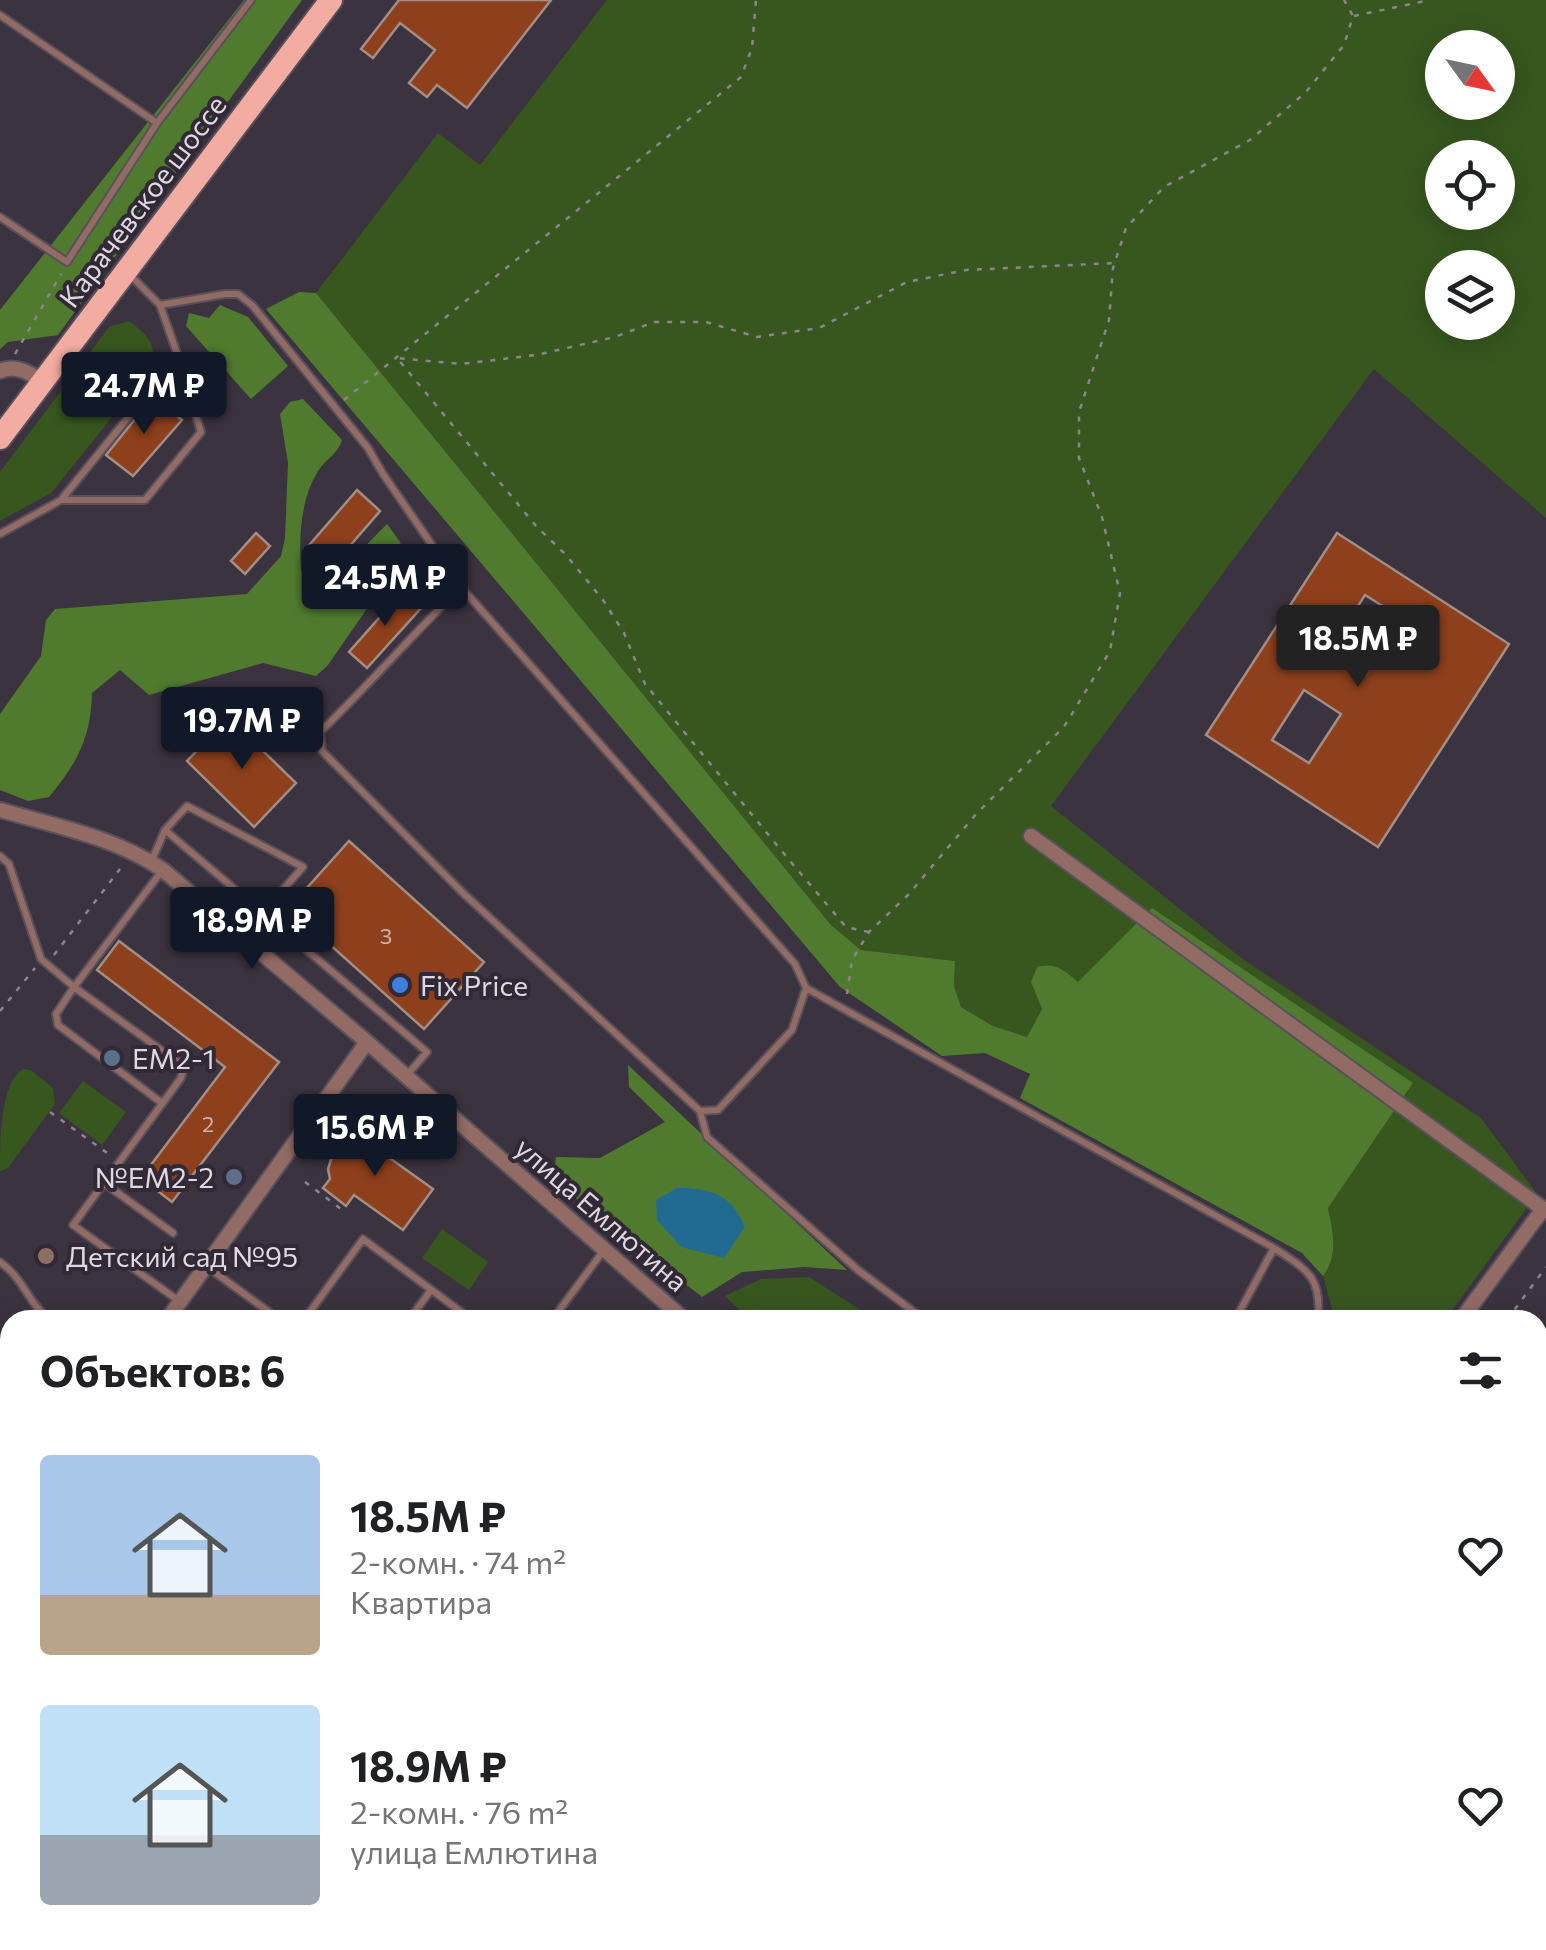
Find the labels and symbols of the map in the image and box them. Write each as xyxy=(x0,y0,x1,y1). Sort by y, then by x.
north arrow xyxy=(1425,30,1515,120)
street label: Карачевское шоссе xyxy=(51,88,233,314)
pin: 24.7M ₽ xyxy=(52,352,236,437)
pin: 24.5M ₽ xyxy=(293,544,477,629)
pin: 18.5M ₽ xyxy=(1266,605,1450,690)
pin: 19.7M ₽ xyxy=(150,687,334,772)
pin: 18.9M ₽ xyxy=(160,887,344,972)
house number: 3 xyxy=(380,922,392,949)
place label: Fix Price xyxy=(420,968,528,1002)
marker: Fix Price xyxy=(389,974,411,996)
place label: ЕМ2-1 xyxy=(132,1041,215,1075)
marker: ЕМ2-1 xyxy=(101,1047,123,1069)
pin: 15.6M ₽ xyxy=(283,1094,467,1179)
house number: 2 xyxy=(202,1110,214,1137)
street label: улица Емлютина xyxy=(509,1130,695,1298)
place label: №ЕМ2-2 xyxy=(95,1160,214,1194)
marker: №ЕМ2-2 xyxy=(223,1166,245,1188)
place label: Детский сад №95 xyxy=(66,1239,298,1273)
marker: Детский сад №95 xyxy=(35,1245,57,1267)

